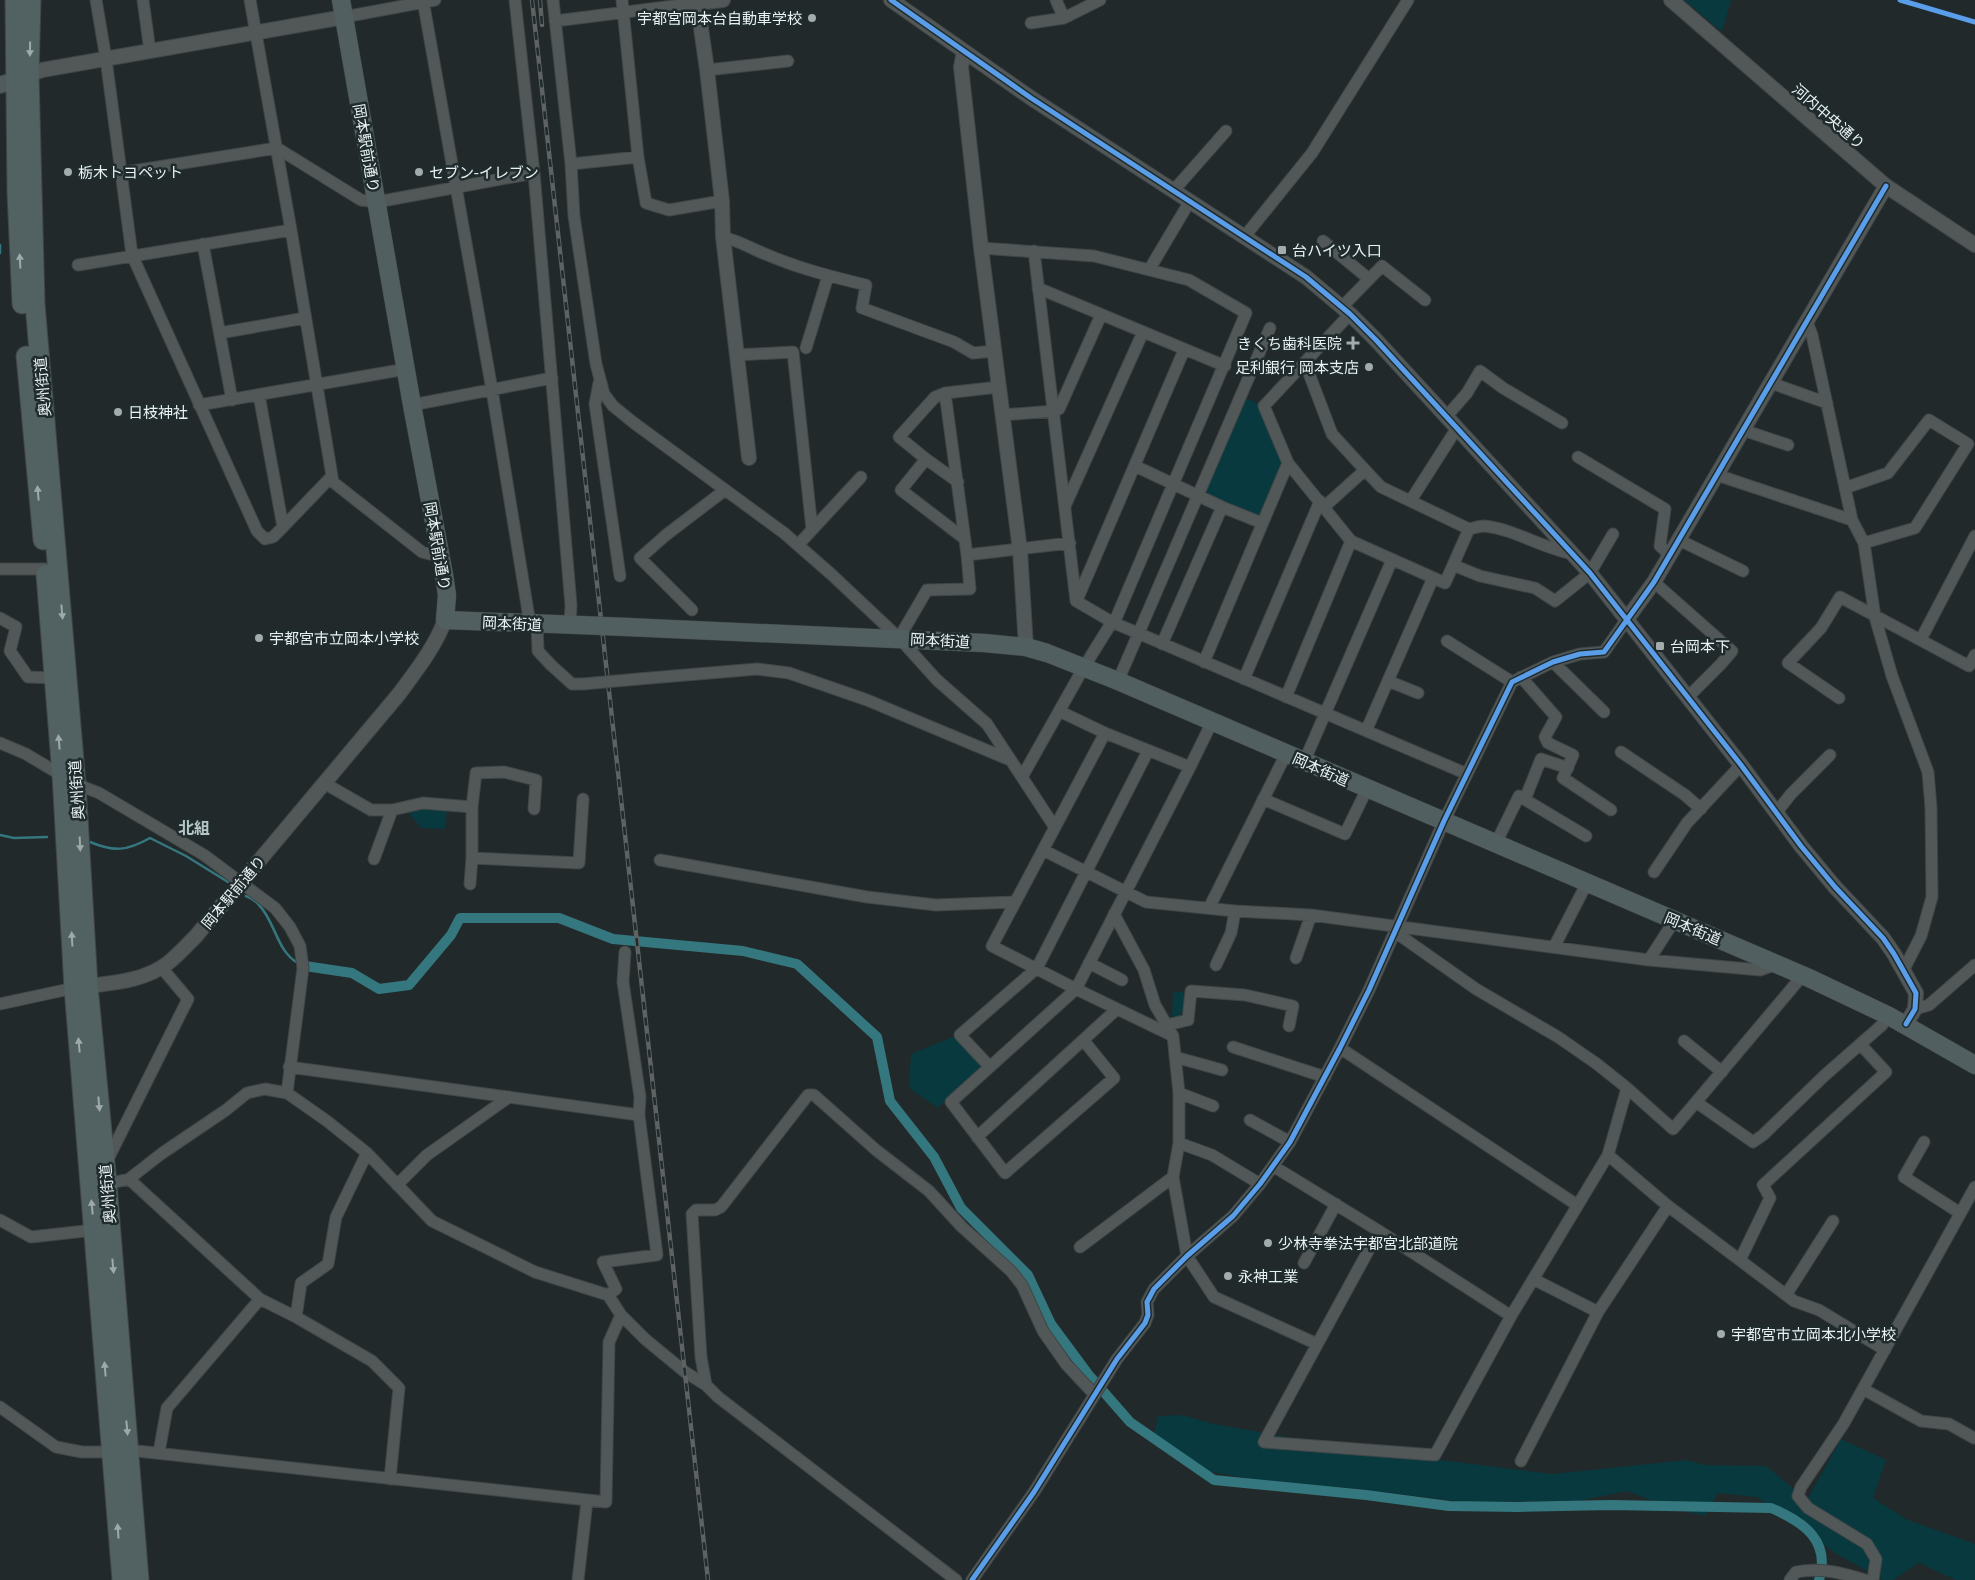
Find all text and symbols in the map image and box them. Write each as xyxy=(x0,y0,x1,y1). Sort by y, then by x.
place label: 宇都宮岡本台自動車学校 xyxy=(637,8,802,28)
marker: 宇都宮岡本台自動車学校 xyxy=(806,12,818,24)
one-way arrow xyxy=(26,41,34,57)
street label: 河内中央通り xyxy=(1788,79,1870,153)
street label: 岡本駅前通り xyxy=(349,102,385,194)
place label: 栃木トヨペット xyxy=(78,162,183,182)
place label: セブン-イレブン xyxy=(429,162,539,182)
marker: 栃木トヨペット xyxy=(62,166,74,178)
marker: セブン-イレブン xyxy=(413,166,425,178)
place label: 台ハイツ入口 xyxy=(1292,240,1382,260)
marker: 台ハイツ入口 xyxy=(1276,244,1288,256)
one-way arrow xyxy=(16,253,24,269)
place label: きくち歯科医院 xyxy=(1237,333,1342,353)
marker: きくち歯科医院 xyxy=(1346,336,1360,350)
street label: 奥州街道 xyxy=(29,356,55,418)
place label: 足利銀行 岡本支店 xyxy=(1235,357,1359,377)
marker: 足利銀行 岡本支店 xyxy=(1363,361,1375,373)
place label: 日枝神社 xyxy=(128,402,188,422)
marker: 日枝神社 xyxy=(112,406,124,418)
one-way arrow xyxy=(34,485,42,501)
street label: 岡本駅前通り xyxy=(420,500,456,592)
one-way arrow xyxy=(58,605,66,621)
street label: 岡本街道 xyxy=(482,611,542,635)
place label: 宇都宮市立岡本小学校 xyxy=(269,628,419,648)
street label: 岡本街道 xyxy=(910,628,970,652)
marker: 宇都宮市立岡本小学校 xyxy=(253,632,265,644)
place label: 台岡本下 xyxy=(1670,636,1730,656)
marker: 台岡本下 xyxy=(1654,640,1666,652)
one-way arrow xyxy=(55,734,63,750)
street label: 岡本街道 xyxy=(1290,748,1352,790)
street label: 奥州街道 xyxy=(64,759,88,821)
district label: 北組 xyxy=(178,817,210,839)
one-way arrow xyxy=(76,837,84,853)
street label: 岡本駅前通り xyxy=(196,851,270,933)
street label: 岡本街道 xyxy=(1661,907,1725,949)
one-way arrow xyxy=(67,931,75,947)
one-way arrow xyxy=(75,1037,83,1053)
one-way arrow xyxy=(95,1096,103,1112)
street label: 奥州街道 xyxy=(94,1163,120,1225)
one-way arrow xyxy=(88,1199,96,1215)
place label: 少林寺拳法宇都宮北部道院 xyxy=(1278,1233,1458,1253)
marker: 少林寺拳法宇都宮北部道院 xyxy=(1262,1237,1274,1249)
one-way arrow xyxy=(110,1258,118,1274)
place label: 永神工業 xyxy=(1238,1266,1298,1286)
marker: 永神工業 xyxy=(1222,1270,1234,1282)
place label: 宇都宮市立岡本北小学校 xyxy=(1731,1324,1896,1344)
marker: 宇都宮市立岡本北小学校 xyxy=(1715,1328,1727,1340)
one-way arrow xyxy=(101,1361,109,1377)
one-way arrow xyxy=(123,1420,131,1436)
one-way arrow xyxy=(114,1523,122,1539)

